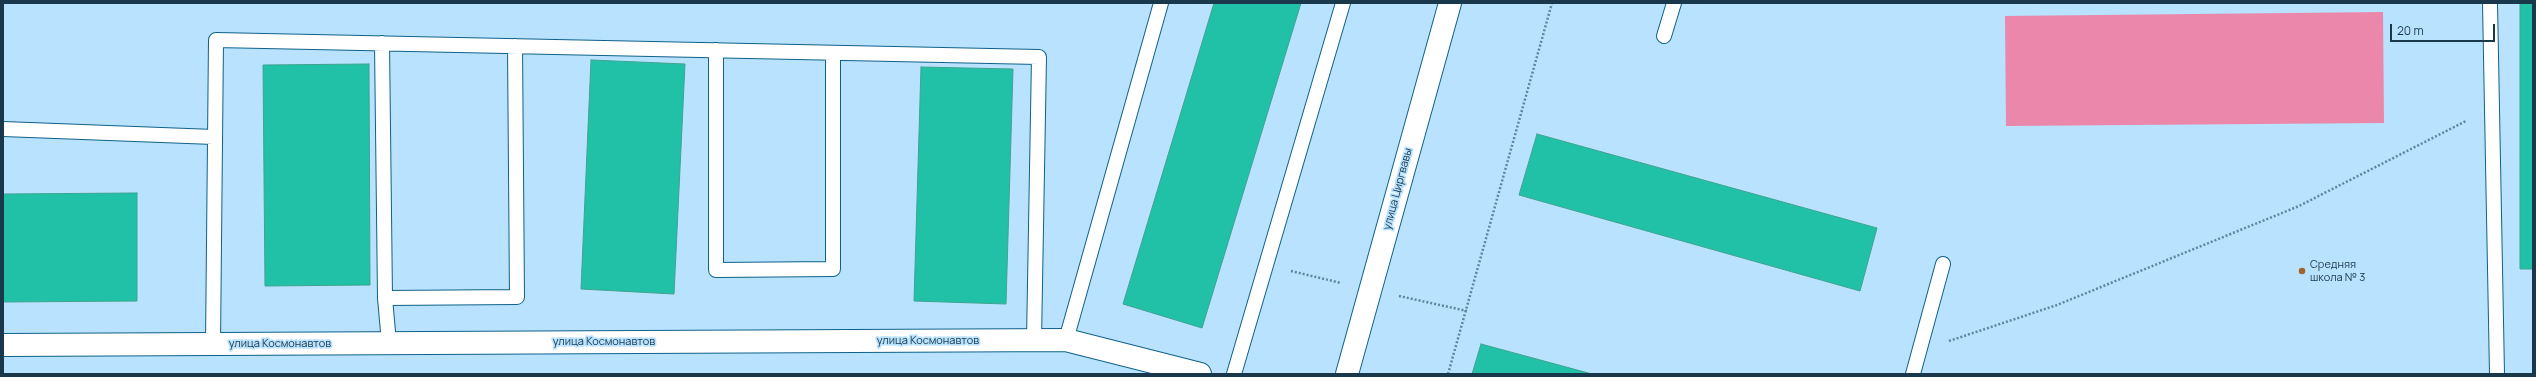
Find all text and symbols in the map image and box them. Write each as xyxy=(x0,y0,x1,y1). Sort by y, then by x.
scale bar xyxy=(2392,16,2497,42)
text: 20 m xyxy=(2397,22,2424,39)
street label: улица Циргвавы xyxy=(1381,147,1415,231)
place label: Средняя школа № 3 xyxy=(2310,258,2365,284)
marker: Средняя школа № 3 xyxy=(2297,266,2307,276)
street label: улица Космонавтов xyxy=(877,334,979,348)
street label: улица Космонавтов xyxy=(553,335,655,349)
street label: улица Космонавтов xyxy=(229,337,331,351)

